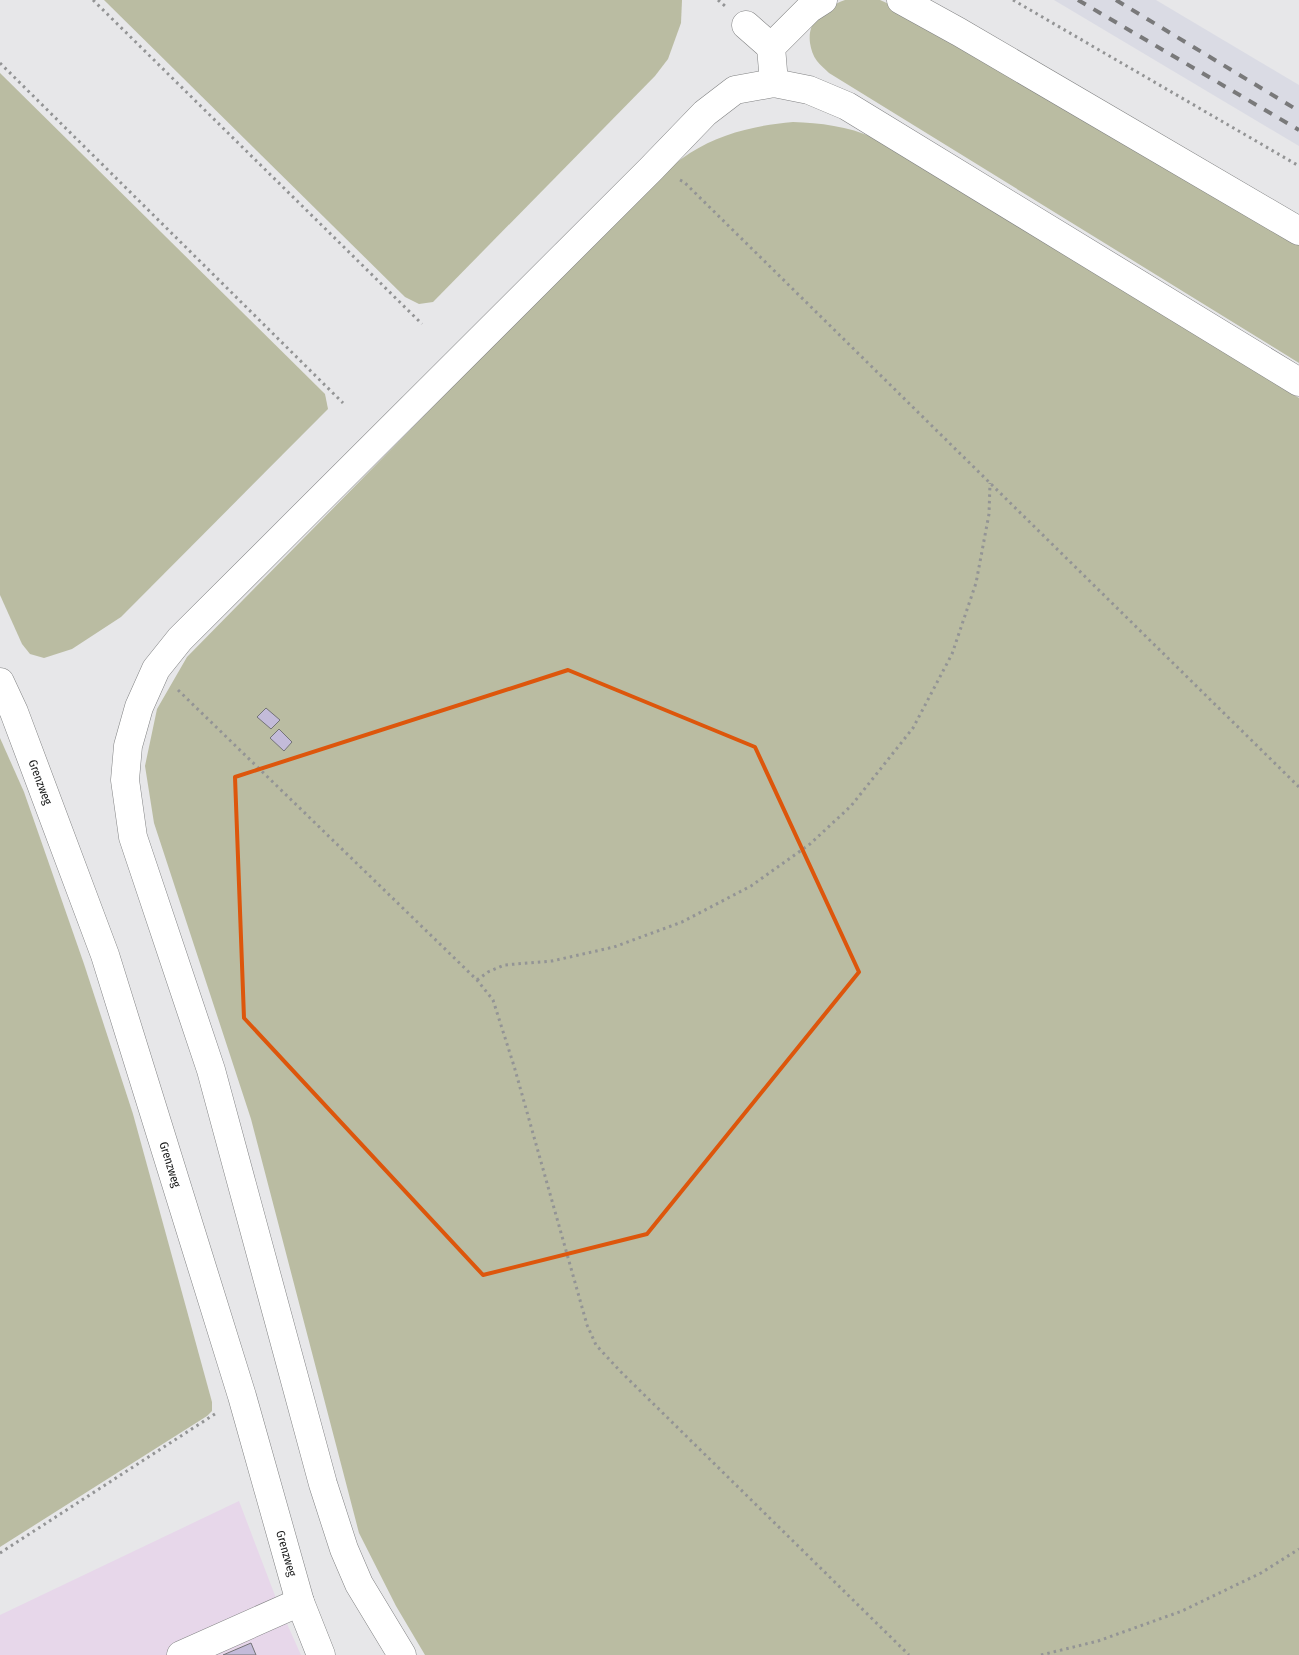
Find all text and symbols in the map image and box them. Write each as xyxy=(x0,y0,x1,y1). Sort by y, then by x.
street label: Grenzweg xyxy=(25,758,55,807)
street label: Grenzweg xyxy=(156,1140,184,1190)
street label: Grenzweg xyxy=(273,1529,300,1578)

